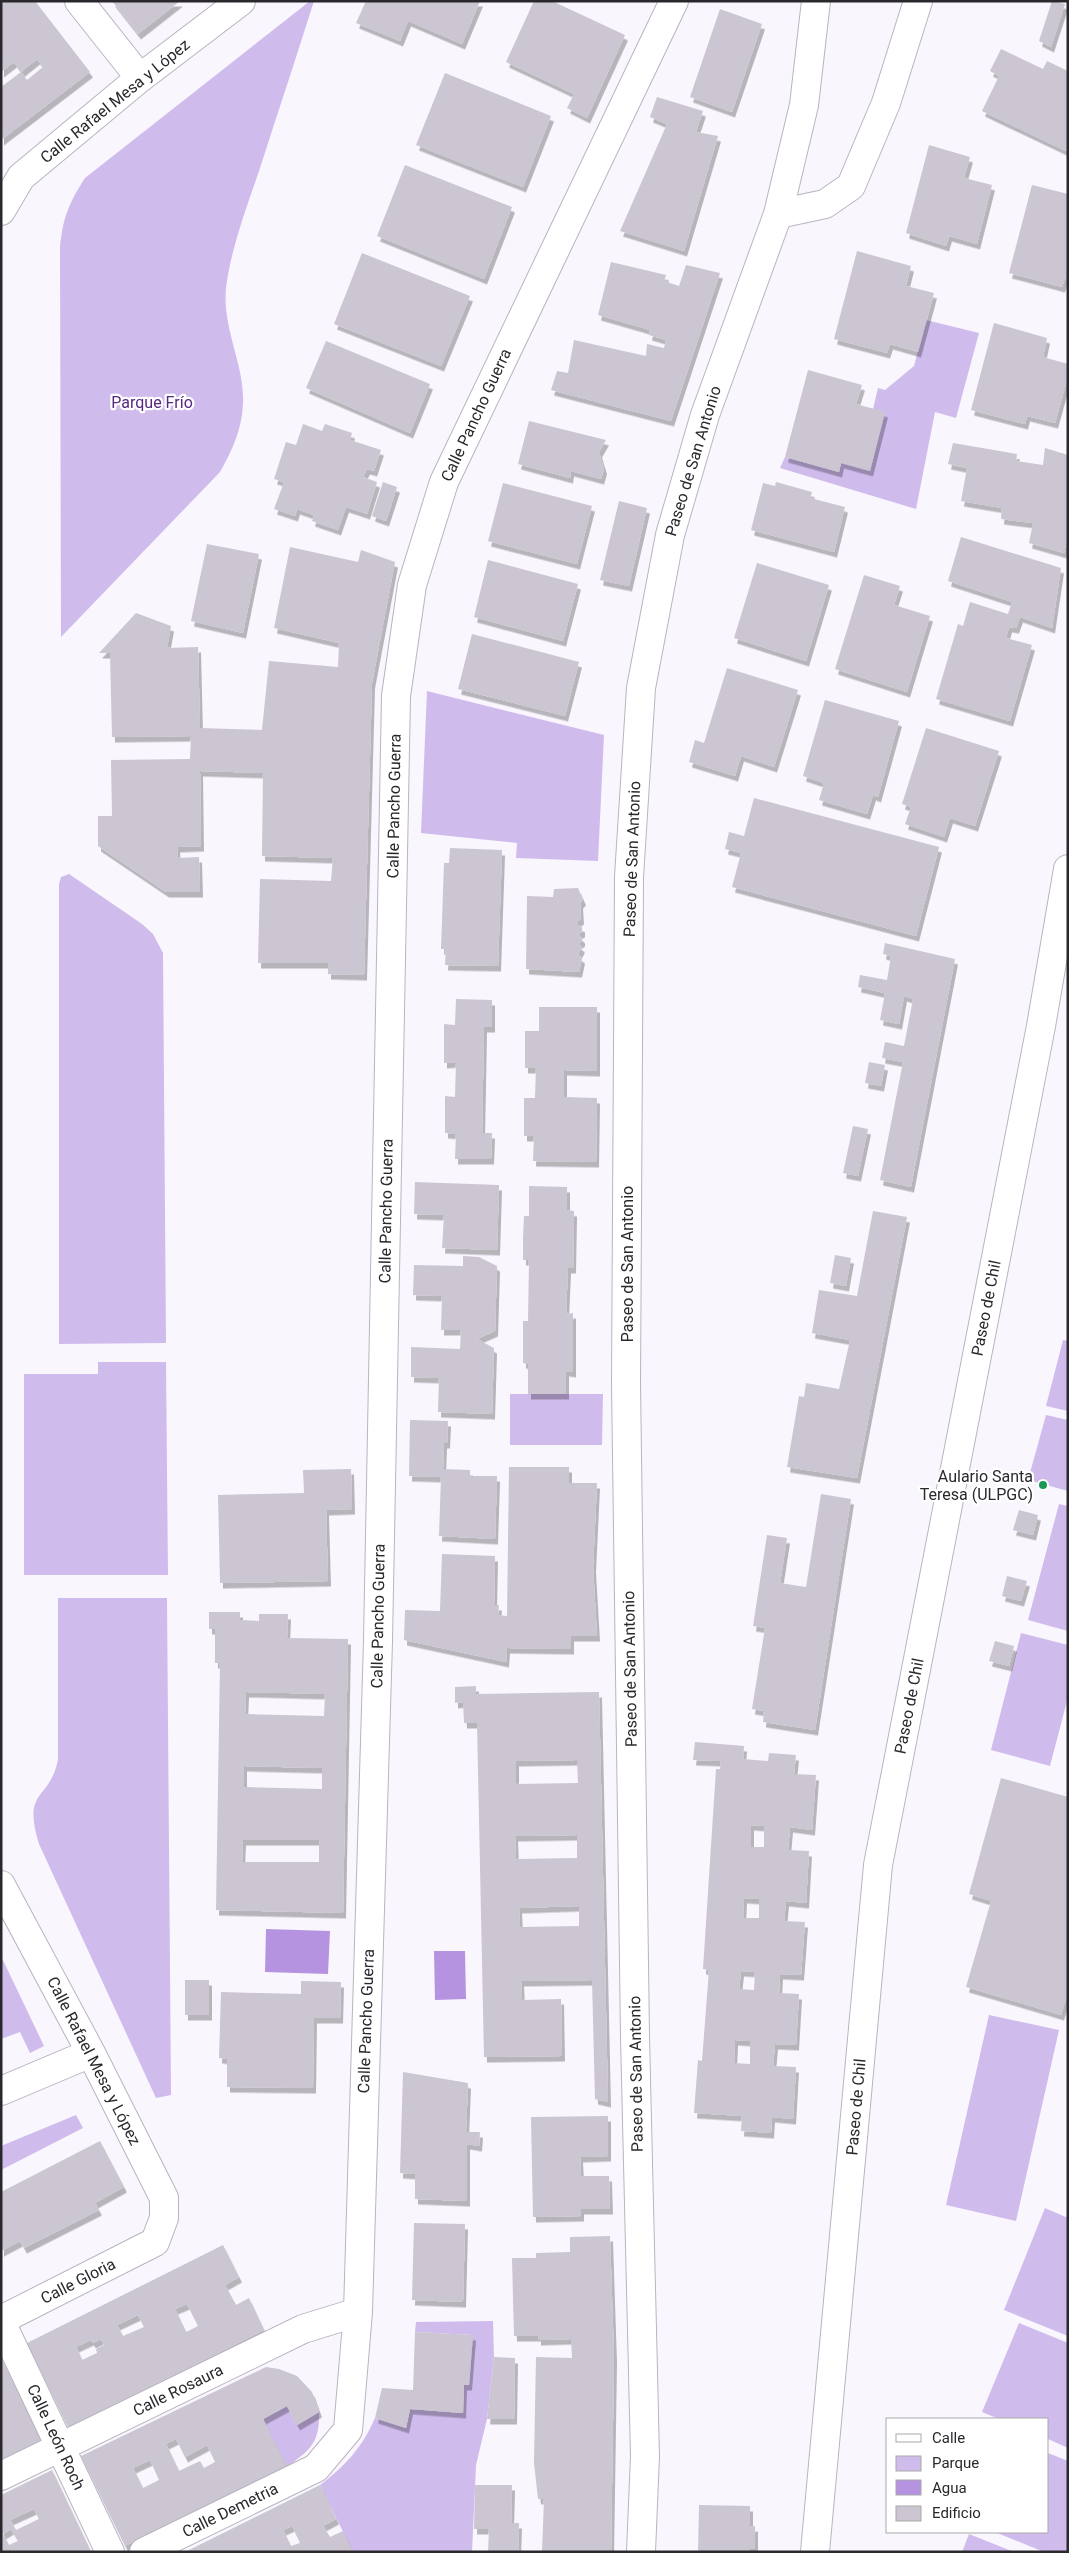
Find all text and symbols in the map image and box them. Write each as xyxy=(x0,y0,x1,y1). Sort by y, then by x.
street label: Calle Rafael Mesa y López xyxy=(37,35,194,167)
street label: Calle Pancho Guerra xyxy=(437,345,515,485)
street label: Paseo de San Antonio xyxy=(661,383,725,539)
park label: Parque Frío xyxy=(111,393,193,412)
street label: Calle Pancho Guerra xyxy=(383,734,405,878)
street label: Paseo de San Antonio xyxy=(620,781,644,937)
street label: Calle Pancho Guerra xyxy=(375,1139,397,1283)
street label: Paseo de San Antonio xyxy=(618,1186,637,1342)
street label: Paseo de Chil xyxy=(967,1259,1005,1357)
place label: Aulario Santa Teresa (ULPGC) xyxy=(920,1467,1033,1504)
marker: Aulario Santa Teresa (ULPGC) xyxy=(1037,1479,1049,1491)
street label: Calle Pancho Guerra xyxy=(367,1544,389,1688)
street label: Paseo de San Antonio xyxy=(619,1591,641,1747)
street label: Paseo de Chil xyxy=(890,1657,928,1755)
street label: Calle Pancho Guerra xyxy=(354,1948,378,2094)
street label: Calle Rafael Mesa y López xyxy=(43,1974,145,2148)
street label: Paseo de San Antonio xyxy=(625,1996,647,2152)
street label: Paseo de Chil xyxy=(842,2058,870,2156)
street label: Calle Gloria xyxy=(37,2254,119,2308)
street label: Calle Rosaura xyxy=(130,2360,226,2420)
street label: Calle León Roch xyxy=(23,2381,89,2493)
legend xyxy=(886,2418,1049,2533)
text: Calle xyxy=(932,2429,965,2447)
text: Parque xyxy=(932,2454,979,2472)
street label: Calle Demetria xyxy=(179,2479,281,2541)
text: Agua xyxy=(932,2479,967,2497)
text: Edificio xyxy=(932,2504,981,2522)

